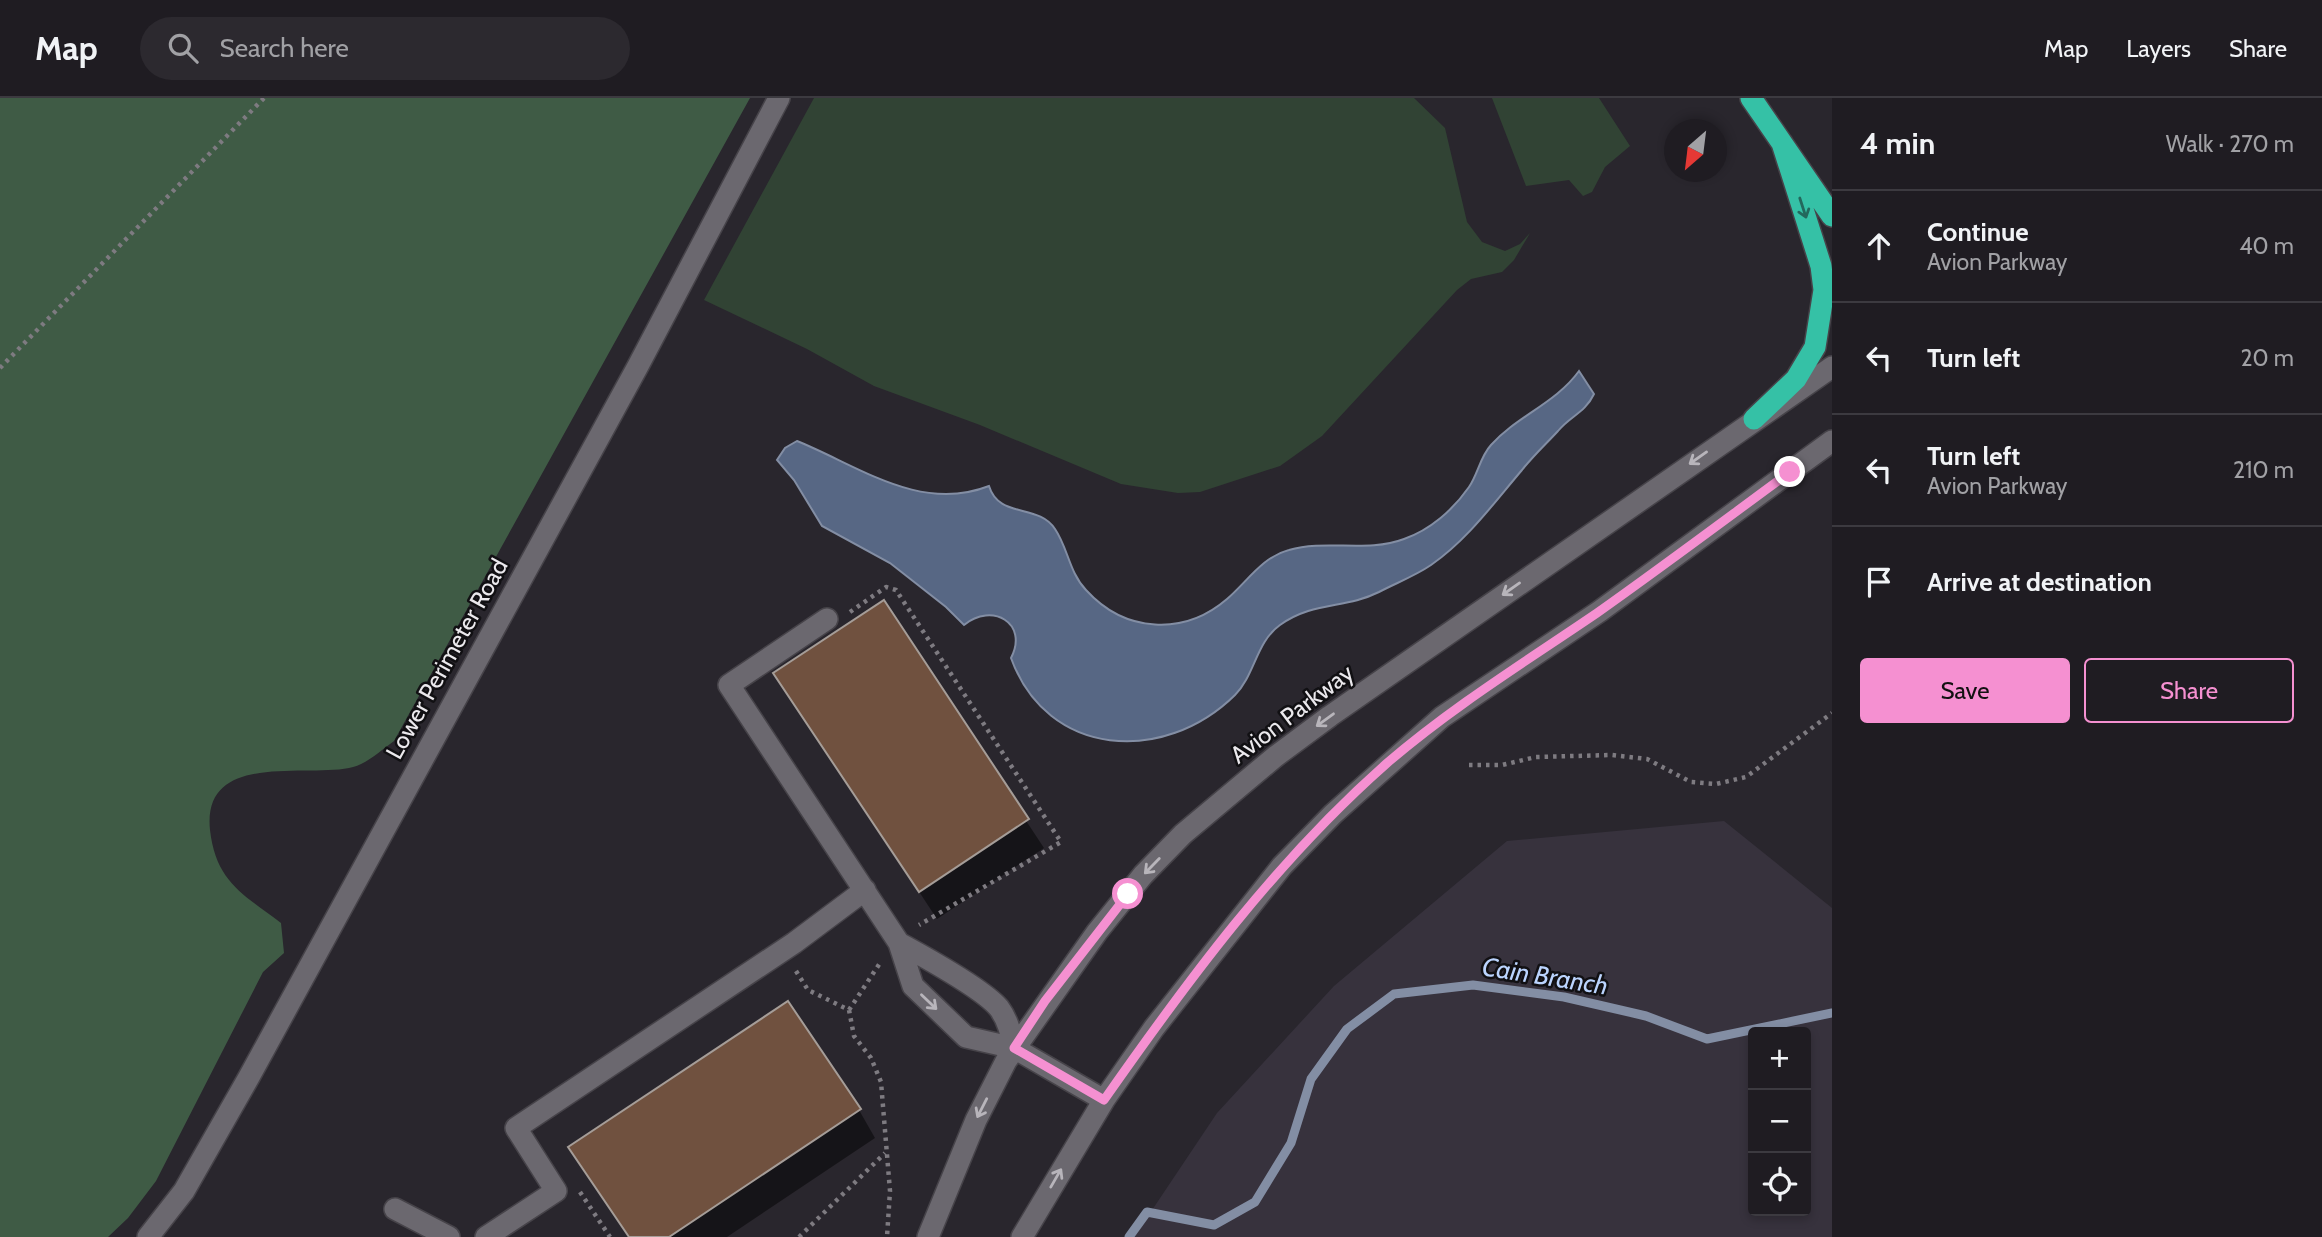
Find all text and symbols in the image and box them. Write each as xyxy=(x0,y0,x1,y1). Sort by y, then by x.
search box xyxy=(140,17,630,80)
text: Map xyxy=(35,28,98,68)
icon: search xyxy=(164,29,202,67)
text: Search here xyxy=(220,32,349,64)
text: Map xyxy=(2044,34,2088,63)
text: Layers xyxy=(2126,34,2191,63)
text: Share xyxy=(2229,34,2287,63)
north arrow xyxy=(1664,119,1727,182)
text: 4 min xyxy=(1860,125,1935,162)
text: Walk · 270 m xyxy=(2166,130,2294,158)
one-way arrow xyxy=(1797,196,1810,218)
text: Continue xyxy=(1927,216,2029,248)
icon: ahead xyxy=(1860,227,1898,265)
text: 40 m xyxy=(2239,232,2294,260)
text: Avion Parkway xyxy=(1927,248,2067,276)
icon: left xyxy=(1860,339,1898,377)
text: Turn left xyxy=(1927,342,2020,374)
text: 20 m xyxy=(2241,344,2294,372)
text: Turn left xyxy=(1927,440,2020,472)
one-way arrow xyxy=(1689,451,1708,465)
icon: left xyxy=(1860,451,1898,489)
route end xyxy=(1774,456,1805,487)
text: 210 m xyxy=(2233,456,2294,484)
text: Avion Parkway xyxy=(1927,472,2067,500)
street label: Lower Perimeter Road xyxy=(379,554,514,764)
icon: arrive xyxy=(1860,563,1898,601)
text: Arrive at destination xyxy=(1927,566,2152,598)
one-way arrow xyxy=(1502,582,1521,596)
street label: Avion Parkway xyxy=(1224,658,1359,769)
button: Save xyxy=(1860,658,2070,723)
button: Share xyxy=(2084,658,2294,723)
one-way arrow xyxy=(1316,713,1335,727)
one-way arrow xyxy=(1143,858,1160,875)
route start xyxy=(1112,878,1143,909)
water label: Cain Branch xyxy=(1480,950,1610,1002)
one-way arrow xyxy=(920,994,937,1011)
map controls xyxy=(1748,1027,1811,1216)
button: + xyxy=(1748,1027,1811,1090)
button: − xyxy=(1748,1090,1811,1153)
one-way arrow xyxy=(974,1097,988,1118)
button: locate xyxy=(1748,1153,1811,1216)
one-way arrow xyxy=(1050,1168,1063,1189)

